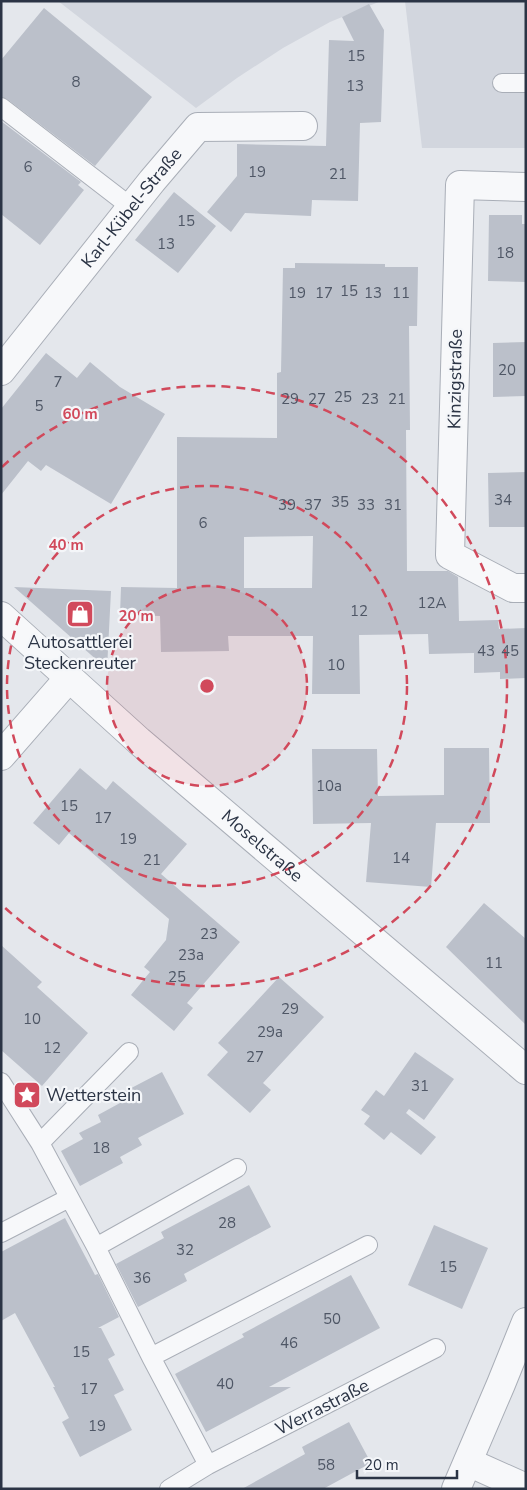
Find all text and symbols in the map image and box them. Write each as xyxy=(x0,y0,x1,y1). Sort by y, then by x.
house number: 15 xyxy=(347,46,365,66)
house number: 8 xyxy=(71,72,81,92)
house number: 13 xyxy=(346,76,364,96)
street label: Karl-Kübel-Straße xyxy=(76,143,187,273)
house number: 6 xyxy=(23,157,33,177)
house number: 19 xyxy=(248,162,266,182)
house number: 21 xyxy=(329,164,347,184)
house number: 15 xyxy=(177,211,195,231)
house number: 13 xyxy=(157,234,175,254)
house number: 18 xyxy=(496,243,514,263)
house number: 15 xyxy=(340,281,358,301)
house number: 19 xyxy=(288,283,306,303)
house number: 17 xyxy=(315,283,333,303)
house number: 13 xyxy=(364,283,382,303)
house number: 11 xyxy=(392,283,410,303)
street label: Kinzigstraße xyxy=(442,329,468,429)
house number: 20 xyxy=(498,360,516,380)
house number: 7 xyxy=(53,372,63,392)
house number: 25 xyxy=(334,387,352,407)
house number: 29 xyxy=(281,389,299,409)
house number: 27 xyxy=(308,389,326,409)
house number: 23 xyxy=(361,389,379,409)
house number: 21 xyxy=(388,389,406,409)
house number: 5 xyxy=(34,396,44,416)
text: 60 m xyxy=(62,404,98,424)
house number: 34 xyxy=(494,490,512,510)
house number: 35 xyxy=(331,492,349,512)
house number: 39 xyxy=(278,495,296,515)
house number: 37 xyxy=(304,495,322,515)
house number: 33 xyxy=(357,495,375,515)
house number: 31 xyxy=(384,495,402,515)
house number: 6 xyxy=(198,513,208,533)
text: 40 m xyxy=(48,535,84,555)
house number: 12A xyxy=(418,593,447,613)
shop icon: Autosattlerei Steckenreuter xyxy=(65,599,95,629)
house number: 12 xyxy=(350,601,368,621)
text: 20 m xyxy=(118,606,154,626)
place label: Autosattlerei Steckenreuter xyxy=(24,630,137,675)
house number: 43 xyxy=(477,641,495,661)
house number: 45 xyxy=(501,641,519,661)
house number: 10 xyxy=(327,655,345,675)
centre of rings xyxy=(198,677,216,695)
house number: 10a xyxy=(316,776,342,796)
house number: 15 xyxy=(60,796,78,816)
street label: Moselstraße xyxy=(216,804,308,887)
house number: 17 xyxy=(94,808,112,828)
house number: 19 xyxy=(119,829,137,849)
house number: 14 xyxy=(392,848,410,868)
house number: 21 xyxy=(143,850,161,870)
house number: 23 xyxy=(200,924,218,944)
house number: 23a xyxy=(178,945,204,965)
house number: 11 xyxy=(485,953,503,973)
house number: 25 xyxy=(168,967,186,987)
house number: 29 xyxy=(281,999,299,1019)
house number: 10 xyxy=(23,1009,41,1029)
house number: 29a xyxy=(257,1022,283,1042)
house number: 12 xyxy=(43,1038,61,1058)
house number: 27 xyxy=(246,1047,264,1067)
house number: 31 xyxy=(411,1076,429,1096)
place icon: Wetterstein xyxy=(12,1080,42,1110)
place label: Wetterstein xyxy=(46,1083,141,1107)
house number: 18 xyxy=(92,1138,110,1158)
house number: 28 xyxy=(218,1213,236,1233)
house number: 32 xyxy=(176,1240,194,1260)
house number: 15 xyxy=(439,1257,457,1277)
house number: 36 xyxy=(133,1268,151,1288)
house number: 50 xyxy=(323,1309,341,1329)
house number: 46 xyxy=(280,1333,298,1353)
house number: 15 xyxy=(72,1342,90,1362)
street label: Werrastraße xyxy=(271,1373,373,1441)
house number: 40 xyxy=(216,1374,234,1394)
house number: 17 xyxy=(80,1379,98,1399)
house number: 19 xyxy=(88,1416,106,1436)
scale bar xyxy=(357,1448,457,1480)
house number: 58 xyxy=(317,1455,335,1475)
text: 20 m xyxy=(364,1455,399,1475)

